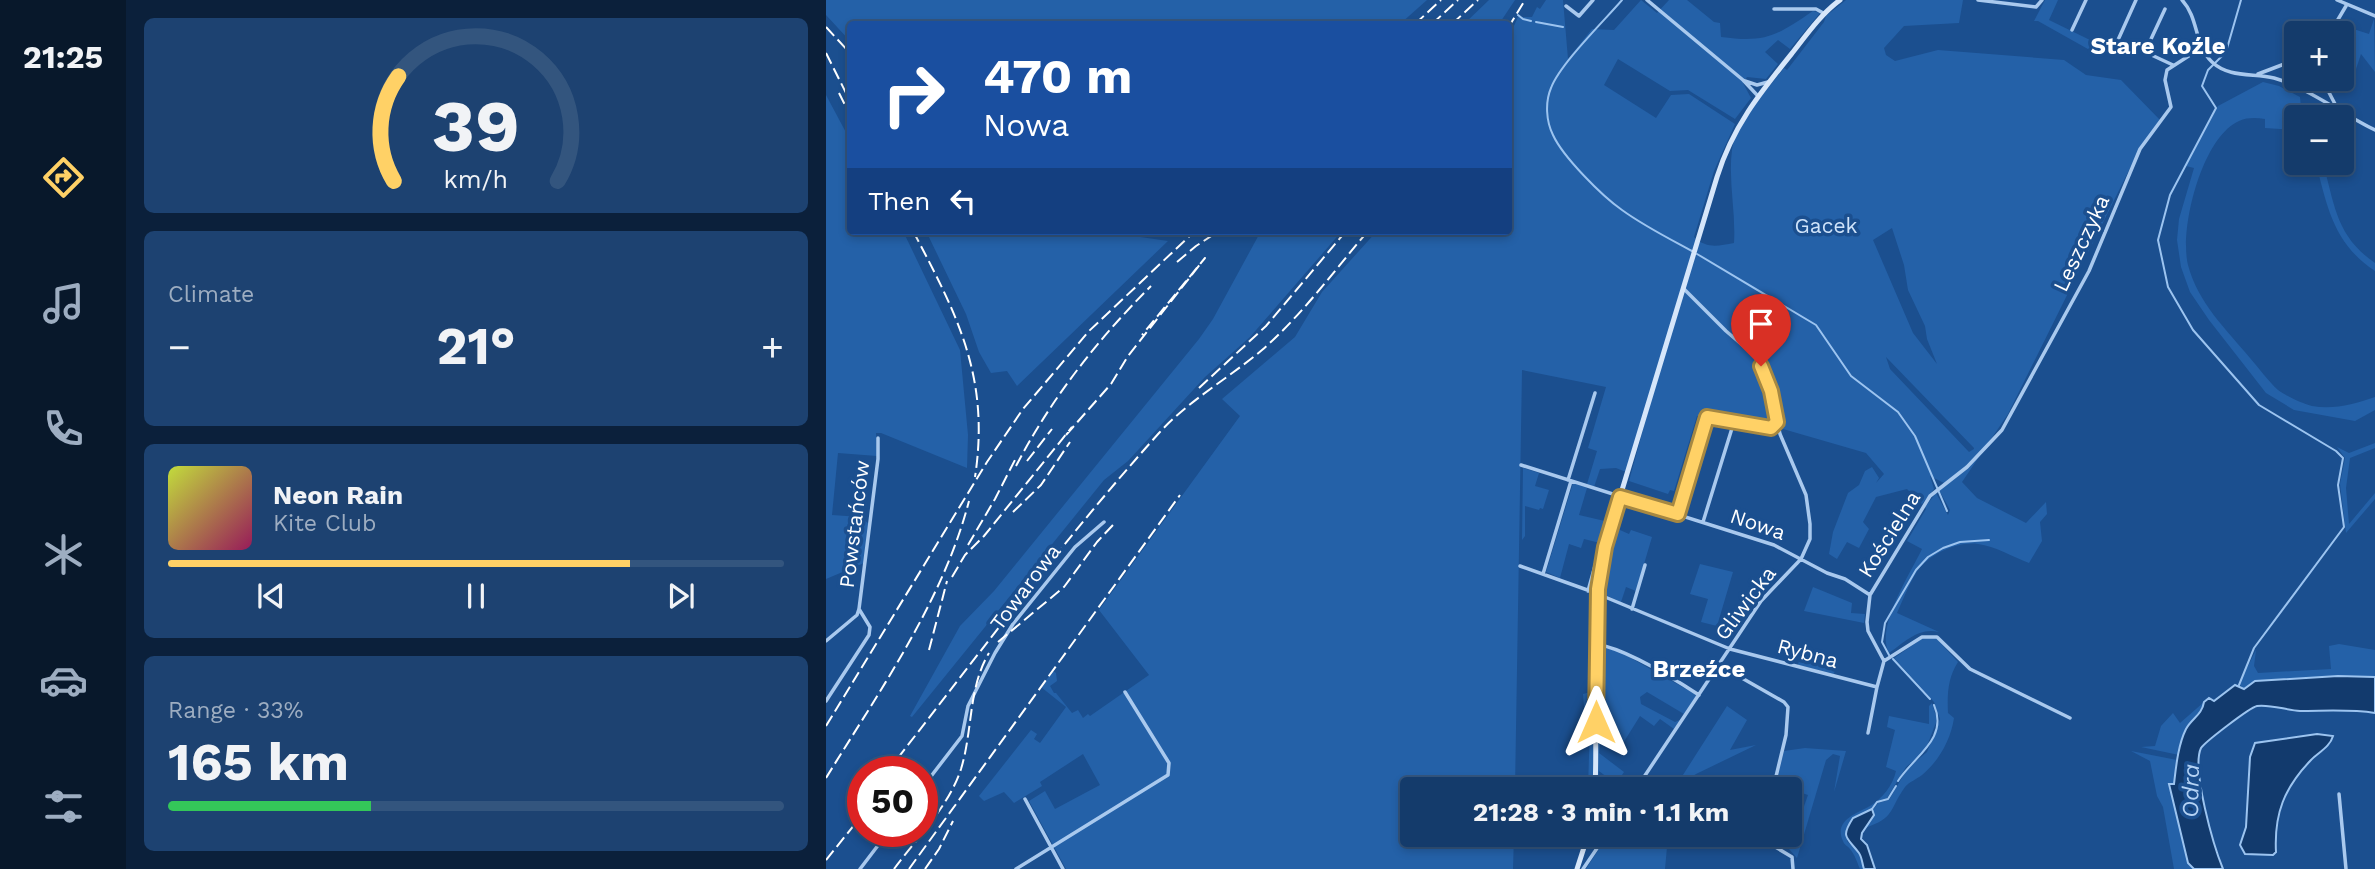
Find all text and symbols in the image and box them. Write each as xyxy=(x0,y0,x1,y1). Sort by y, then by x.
map controls xyxy=(2284,21,2354,175)
button: + xyxy=(2284,21,2354,91)
district label: Stare Koźle xyxy=(2090,32,2226,60)
text: 21:25 xyxy=(23,38,103,76)
text: 470 m xyxy=(983,47,1132,105)
icon: right xyxy=(868,49,959,140)
text: 39 xyxy=(432,84,520,170)
button: − xyxy=(2284,105,2354,175)
text: Nowa xyxy=(983,106,1069,144)
icon: directions xyxy=(39,153,88,202)
text: km/h xyxy=(444,165,508,194)
icon: left xyxy=(944,182,982,220)
text: Then xyxy=(868,186,930,216)
street label: Leszczyka xyxy=(2048,191,2114,295)
park label: Gacek xyxy=(1795,213,1858,238)
icon: music xyxy=(39,279,88,328)
text: Climate xyxy=(168,281,254,308)
pin xyxy=(1731,294,1791,366)
icon: arrive xyxy=(1742,305,1780,343)
text: 21° xyxy=(436,316,516,377)
text: − xyxy=(168,325,191,369)
text: + xyxy=(761,325,784,369)
icon: phone xyxy=(39,404,88,453)
street label: Powstańców xyxy=(834,459,874,589)
text: Neon Rain xyxy=(273,480,403,510)
street label: Kościelna xyxy=(1853,486,1925,582)
street label: Nowa xyxy=(1727,503,1789,545)
text: Kite Club xyxy=(273,510,376,537)
icon: climate xyxy=(39,530,88,579)
street label: Towarowa xyxy=(984,539,1066,635)
street label: Gliwicka xyxy=(1709,561,1781,645)
icon: previous xyxy=(252,577,290,615)
icon: pause xyxy=(457,577,495,615)
icon: next xyxy=(662,577,700,615)
street label: Rybna xyxy=(1775,633,1841,673)
district label: Brzeźce xyxy=(1653,655,1745,683)
icon: car xyxy=(39,656,88,705)
position arrow xyxy=(1559,685,1633,759)
text: Range · 33% xyxy=(168,697,303,724)
text: 165 km xyxy=(168,732,349,793)
speed limit sign: 50 xyxy=(847,756,938,847)
water label: Odra xyxy=(2177,764,2205,818)
icon: filters xyxy=(39,782,88,831)
text: 21:28 · 3 min · 1.1 km xyxy=(1473,797,1729,827)

